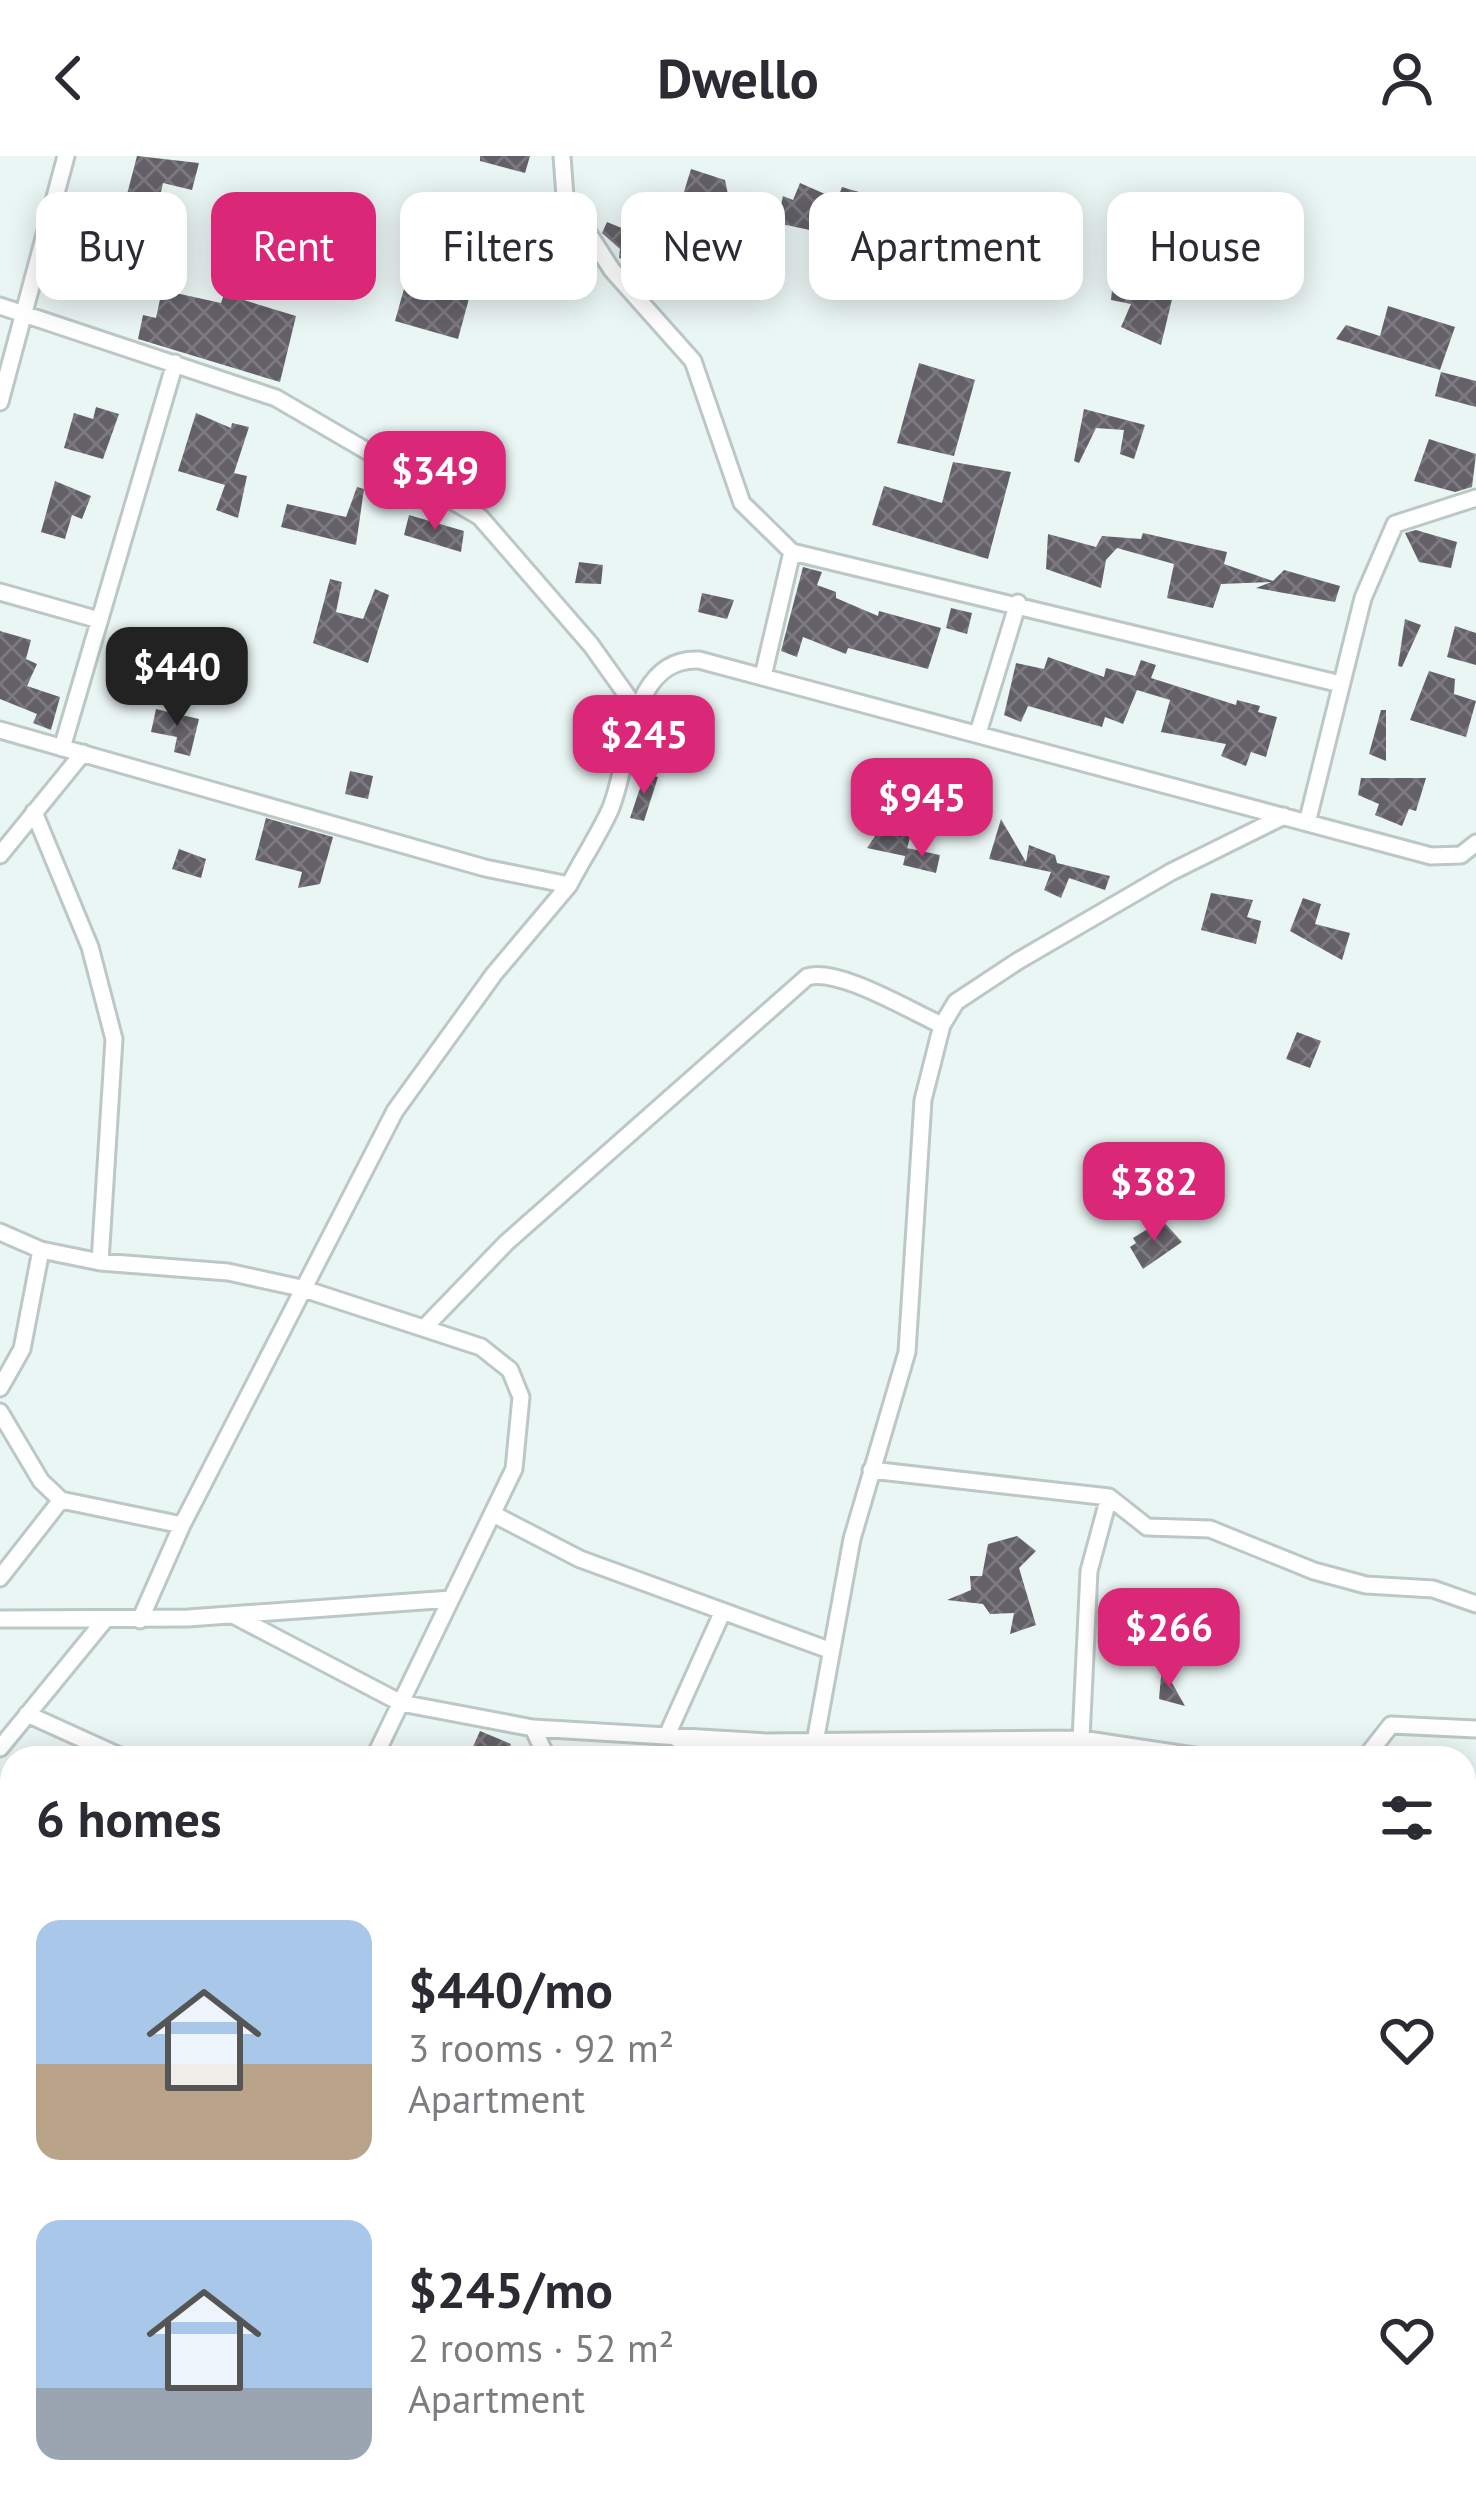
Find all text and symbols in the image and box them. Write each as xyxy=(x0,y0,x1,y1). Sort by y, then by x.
text: Dwello xyxy=(657,43,819,113)
icon: back xyxy=(36,45,102,111)
icon: person xyxy=(1374,45,1440,111)
chip: Buy xyxy=(36,192,187,300)
chip: Rent xyxy=(211,192,376,300)
chip: Filters xyxy=(400,192,597,300)
chip: New xyxy=(621,192,785,300)
chip: Apartment xyxy=(809,192,1083,300)
chip: House xyxy=(1107,192,1304,300)
pin: $349 xyxy=(364,431,506,533)
text: $349 xyxy=(391,444,479,495)
pin: $440 xyxy=(106,627,248,729)
text: $440 xyxy=(133,640,221,691)
pin: $245 xyxy=(573,695,715,797)
text: $245 xyxy=(600,708,688,759)
pin: $945 xyxy=(851,758,993,860)
text: $945 xyxy=(878,771,966,822)
pin: $382 xyxy=(1083,1142,1225,1244)
text: $382 xyxy=(1110,1155,1198,1206)
pin: $266 xyxy=(1098,1588,1240,1690)
text: $266 xyxy=(1125,1601,1213,1652)
text: 6 homes xyxy=(36,1785,222,1851)
icon: filters xyxy=(1374,1785,1440,1851)
text: $440/mo xyxy=(408,1956,613,2022)
icon: home xyxy=(132,1968,276,2112)
icon: heart xyxy=(1374,2007,1440,2073)
text: 3 rooms · 92 m² xyxy=(408,2022,674,2073)
text: Apartment xyxy=(408,2073,585,2124)
text: $245/mo xyxy=(408,2256,613,2322)
icon: home xyxy=(132,2268,276,2412)
icon: heart xyxy=(1374,2307,1440,2373)
text: 2 rooms · 52 m² xyxy=(408,2322,674,2373)
text: Apartment xyxy=(408,2373,585,2424)

